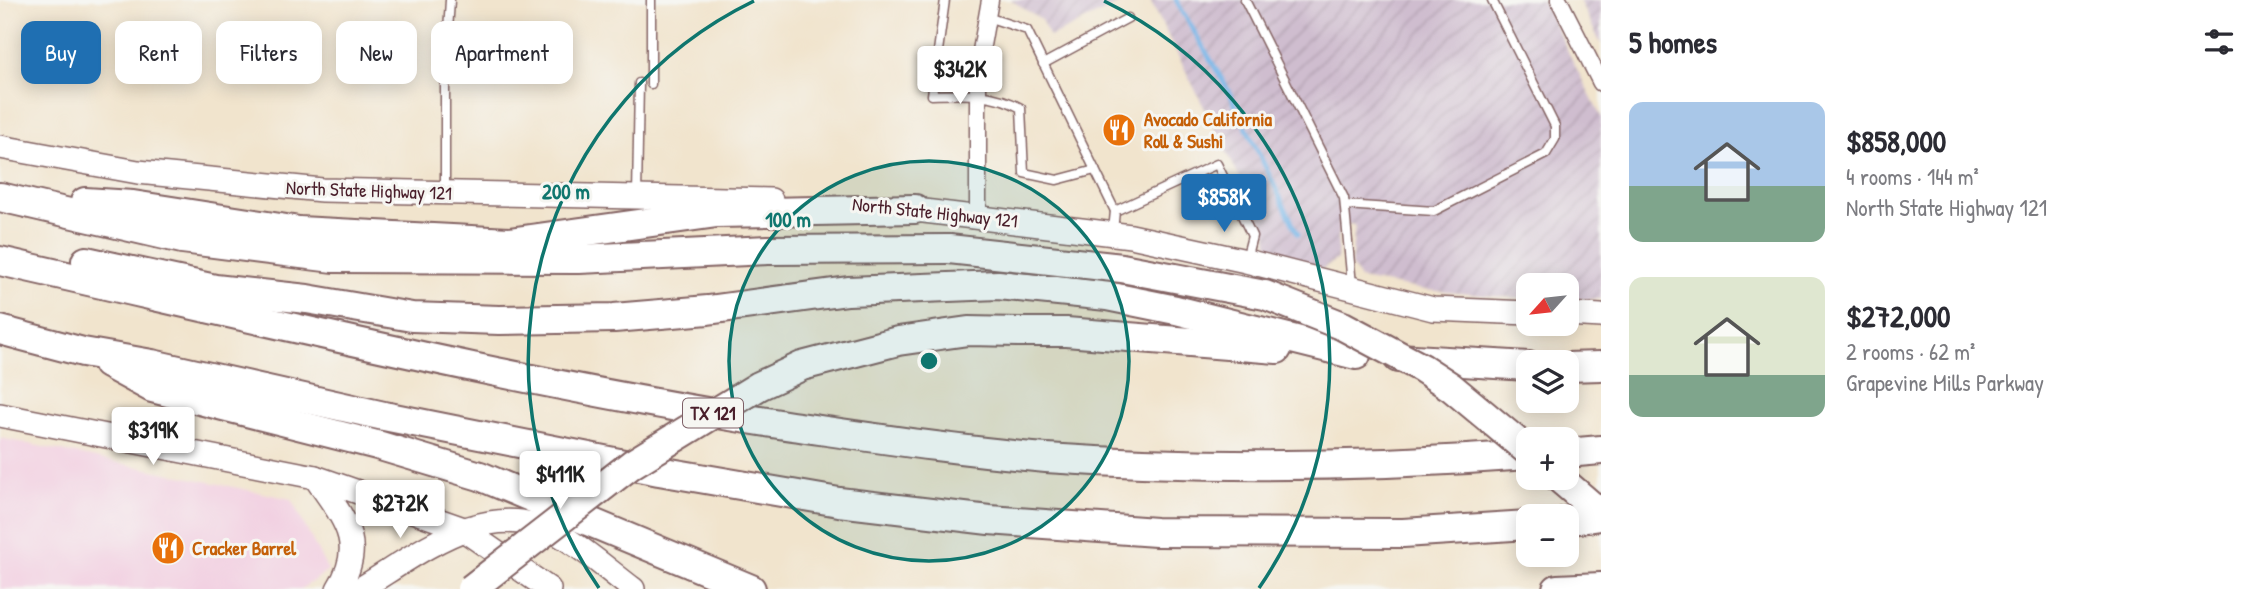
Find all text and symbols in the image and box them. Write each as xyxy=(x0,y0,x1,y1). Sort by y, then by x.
chip: Buy xyxy=(21,21,101,84)
chip: Rent xyxy=(115,21,202,84)
chip: Filters xyxy=(216,21,322,84)
chip: New xyxy=(336,21,417,84)
chip: Apartment xyxy=(431,21,573,84)
text: 5 homes xyxy=(1629,22,1717,62)
icon: filters xyxy=(2200,23,2238,61)
pin: $342K xyxy=(911,46,1009,106)
text: $342K xyxy=(933,53,987,84)
place label: Avocado California Roll & Sushi xyxy=(1144,106,1273,154)
restaurant icon: Avocado California Roll & Sushi xyxy=(1100,111,1138,149)
text: $858,000 xyxy=(1846,121,1946,161)
icon: home xyxy=(1685,130,1769,214)
text: 4 rooms · 144 m² xyxy=(1846,161,1979,192)
street label: North State Highway 121 xyxy=(286,174,453,206)
pin: $858K xyxy=(1175,174,1273,234)
text: 200 m xyxy=(542,177,590,206)
text: $858K xyxy=(1197,181,1251,212)
street label: North State Highway 121 xyxy=(851,190,1019,234)
text: North State Highway 121 xyxy=(1846,192,2047,223)
text: 100 m xyxy=(765,205,811,234)
north arrow xyxy=(1516,273,1578,336)
map controls xyxy=(1516,273,1579,567)
text: $272,000 xyxy=(1846,296,1951,336)
icon: home xyxy=(1685,305,1769,389)
text: 2 rooms · 62 m² xyxy=(1846,336,1975,367)
centre of rings xyxy=(917,349,941,373)
button: layers xyxy=(1516,350,1579,413)
text: Grapevine Mills Parkway xyxy=(1846,367,2044,398)
road number: TX 121 xyxy=(683,398,743,428)
pin: $319K xyxy=(104,407,202,467)
text: $319K xyxy=(128,414,178,445)
button: + xyxy=(1516,427,1579,490)
pin: $411K xyxy=(511,452,609,511)
text: $411K xyxy=(535,458,585,489)
pin: $272K xyxy=(351,480,449,540)
text: $272K xyxy=(372,487,428,518)
button: − xyxy=(1516,504,1579,567)
restaurant icon: Cracker Barrel xyxy=(149,529,187,567)
place label: Cracker Barrel xyxy=(192,535,297,561)

